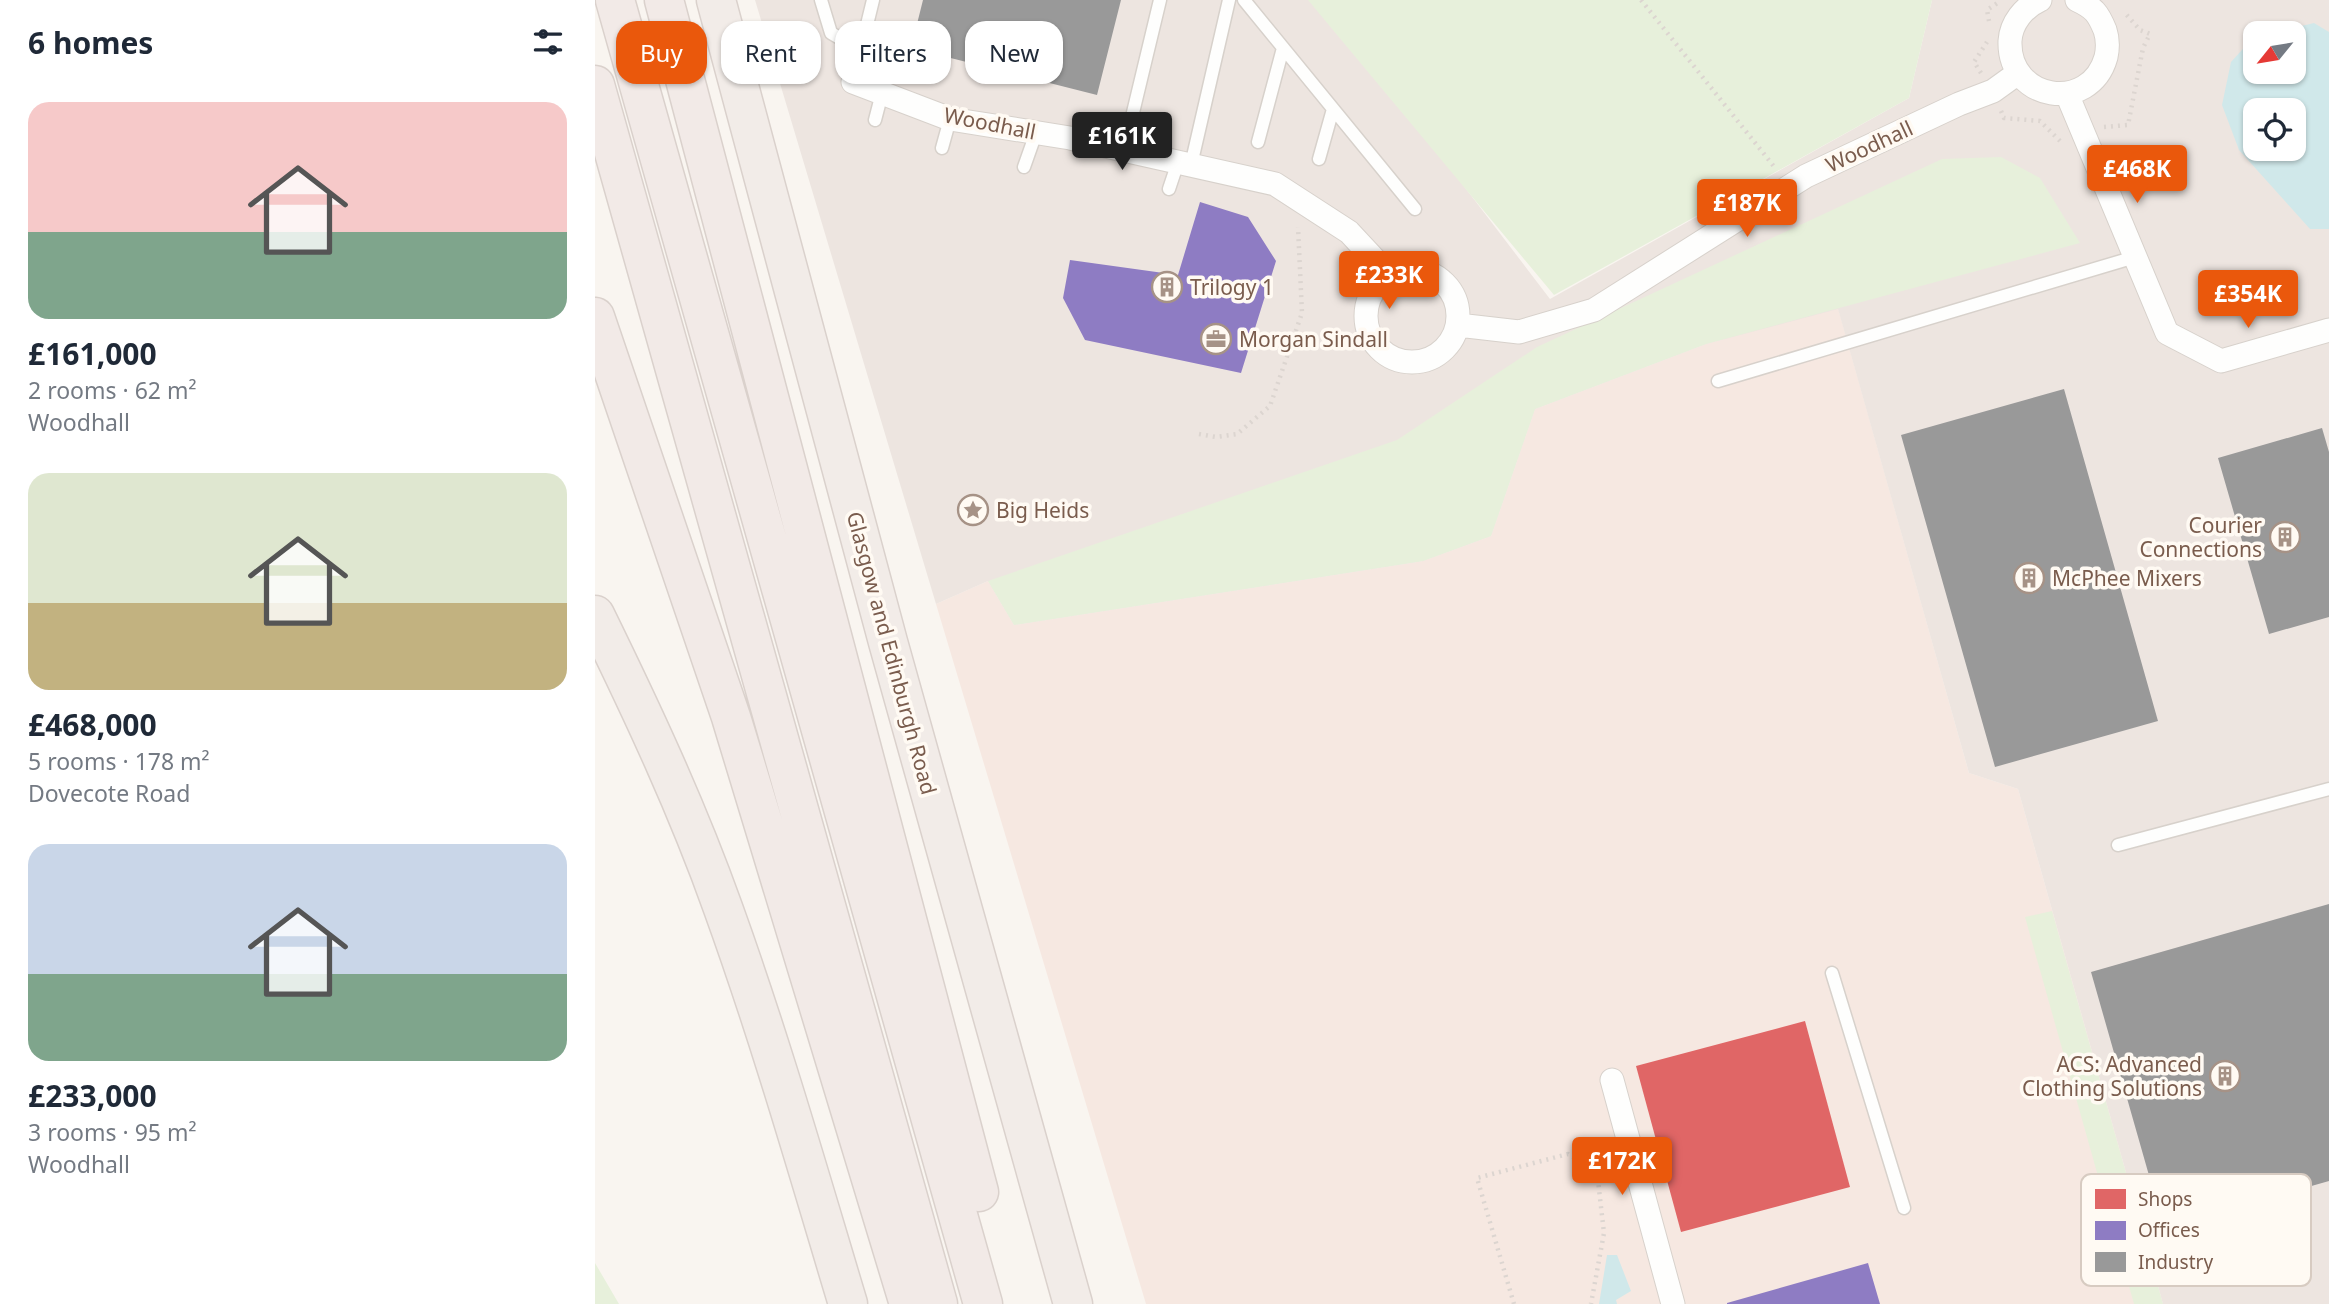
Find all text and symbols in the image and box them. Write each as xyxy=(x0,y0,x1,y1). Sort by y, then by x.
chip: Buy xyxy=(616,21,707,84)
chip: Rent xyxy=(721,21,821,84)
chip: Filters xyxy=(835,21,951,84)
chip: New xyxy=(965,21,1063,84)
north arrow xyxy=(2243,21,2307,84)
map controls xyxy=(2243,21,2306,161)
text: 6 homes xyxy=(28,22,153,63)
icon: filters xyxy=(529,23,567,61)
button: locate xyxy=(2243,98,2306,161)
street label: Woodhall xyxy=(942,100,1038,146)
pin: £161K xyxy=(1073,113,1171,172)
street label: Woodhall xyxy=(1821,114,1917,178)
text: £161K xyxy=(1088,119,1156,151)
pin: £468K xyxy=(2088,146,2186,205)
icon: home xyxy=(235,147,361,273)
text: £468K xyxy=(2103,152,2171,184)
pin: £187K xyxy=(1698,180,1796,239)
text: £187K xyxy=(1713,186,1781,218)
pin: £233K xyxy=(1340,252,1438,311)
text: £233K xyxy=(1355,258,1423,290)
building icon: Trilogy 1 xyxy=(1150,270,1184,304)
pin: £354K xyxy=(2199,270,2297,330)
place label: Trilogy 1 xyxy=(1190,273,1274,301)
text: £354K xyxy=(2214,277,2282,309)
office icon: Morgan Sindall xyxy=(1199,322,1233,356)
place label: Morgan Sindall xyxy=(1239,325,1388,353)
text: £161,000 xyxy=(28,333,157,374)
text: 2 rooms · 62 m² xyxy=(28,374,197,406)
text: Woodhall xyxy=(28,406,130,438)
place icon: Big Heids xyxy=(956,493,990,527)
place label: Big Heids xyxy=(996,496,1089,524)
street label: Glasgow and Edinburgh Road xyxy=(841,508,943,798)
place label: Courier Connections xyxy=(2139,511,2262,563)
icon: home xyxy=(235,518,361,644)
building icon: Courier Connections xyxy=(2268,520,2302,554)
building icon: McPhee Mixers xyxy=(2012,561,2046,595)
place label: McPhee Mixers xyxy=(2052,564,2202,592)
text: £468,000 xyxy=(28,704,157,745)
text: 5 rooms · 178 m² xyxy=(28,745,210,777)
text: Dovecote Road xyxy=(28,777,190,809)
icon: home xyxy=(235,889,361,1015)
place label: ACS: Advanced Clothing Solutions xyxy=(2022,1050,2202,1102)
building icon: ACS: Advanced Clothing Solutions xyxy=(2208,1059,2242,1093)
text: £233,000 xyxy=(28,1075,157,1116)
text: 3 rooms · 95 m² xyxy=(28,1116,197,1148)
pin: £172K xyxy=(1573,1138,1671,1197)
text: £172K xyxy=(1588,1144,1656,1176)
text: Woodhall xyxy=(28,1148,130,1180)
legend xyxy=(2081,1174,2311,1286)
text: Shops xyxy=(2138,1186,2192,1212)
text: Offices xyxy=(2138,1217,2200,1243)
text: Industry xyxy=(2138,1249,2213,1275)

